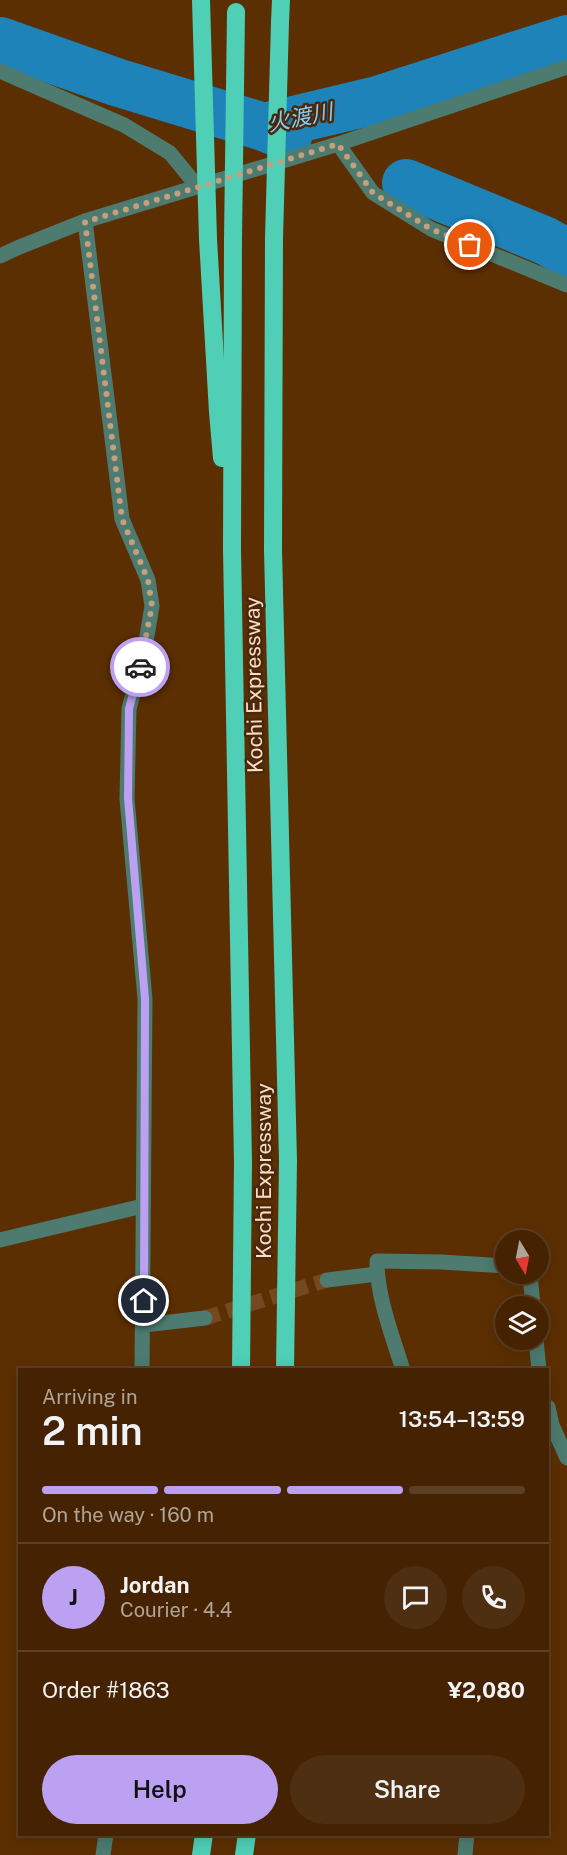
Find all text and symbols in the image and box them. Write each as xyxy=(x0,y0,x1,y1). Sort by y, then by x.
water label: 火渡川 xyxy=(265,98,337,136)
pin xyxy=(444,219,495,270)
icon: bag xyxy=(453,228,486,261)
street label: Kochi Expressway xyxy=(239,597,268,773)
courier xyxy=(110,637,170,697)
icon: car xyxy=(124,651,157,684)
street label: Kochi Expressway xyxy=(251,1083,276,1259)
north arrow xyxy=(495,1230,549,1284)
map controls xyxy=(495,1230,549,1350)
pin xyxy=(118,1275,169,1326)
icon: home xyxy=(127,1284,160,1317)
button: layers xyxy=(495,1296,549,1350)
text: Arriving in xyxy=(42,1385,137,1409)
text: 13:54–13:59 xyxy=(399,1406,525,1432)
text: 2 min xyxy=(42,1408,143,1454)
text: On the way · 160 m xyxy=(42,1503,214,1527)
button: chat xyxy=(384,1566,447,1629)
button: phone xyxy=(462,1566,525,1629)
text: Jordan xyxy=(120,1572,189,1598)
text: J xyxy=(69,1584,78,1610)
text: Courier · 4.4 xyxy=(120,1598,232,1622)
text: Order #1863 xyxy=(42,1677,170,1703)
text: ¥2,080 xyxy=(447,1677,525,1703)
button: Help xyxy=(42,1755,278,1824)
button: Share xyxy=(290,1755,525,1824)

